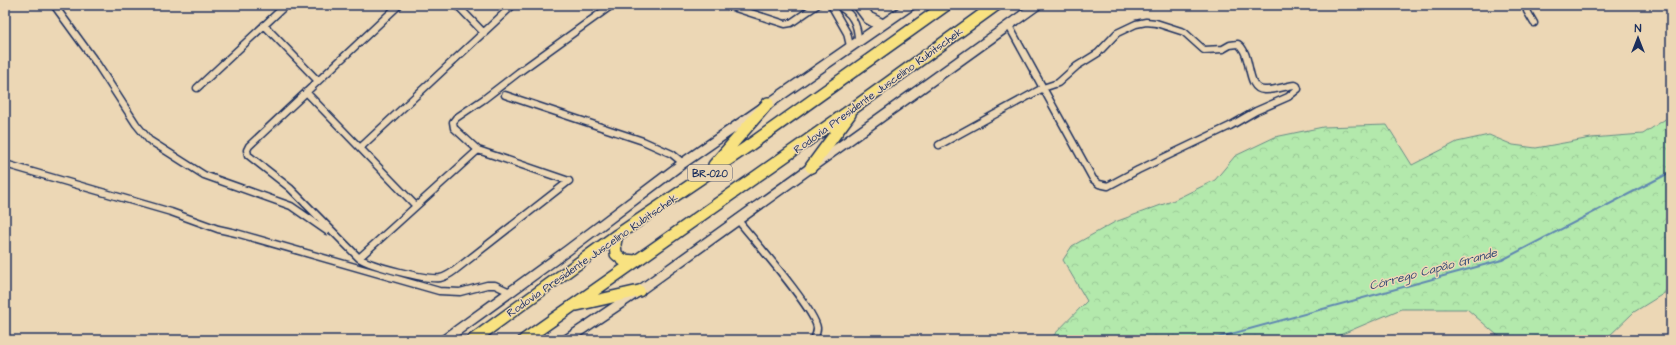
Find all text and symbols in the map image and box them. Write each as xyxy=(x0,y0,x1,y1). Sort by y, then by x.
north arrow xyxy=(1618,18,1658,58)
text: N xyxy=(1635,21,1642,36)
street label: Rodovia Presidente Juscelino Kubitschek xyxy=(791,24,966,157)
road number: BR-020 xyxy=(688,165,732,181)
street label: Rodovia Presidente Juscelino Kubitschek xyxy=(504,190,681,321)
water label: Córrego Capão Grande xyxy=(1367,244,1500,296)

